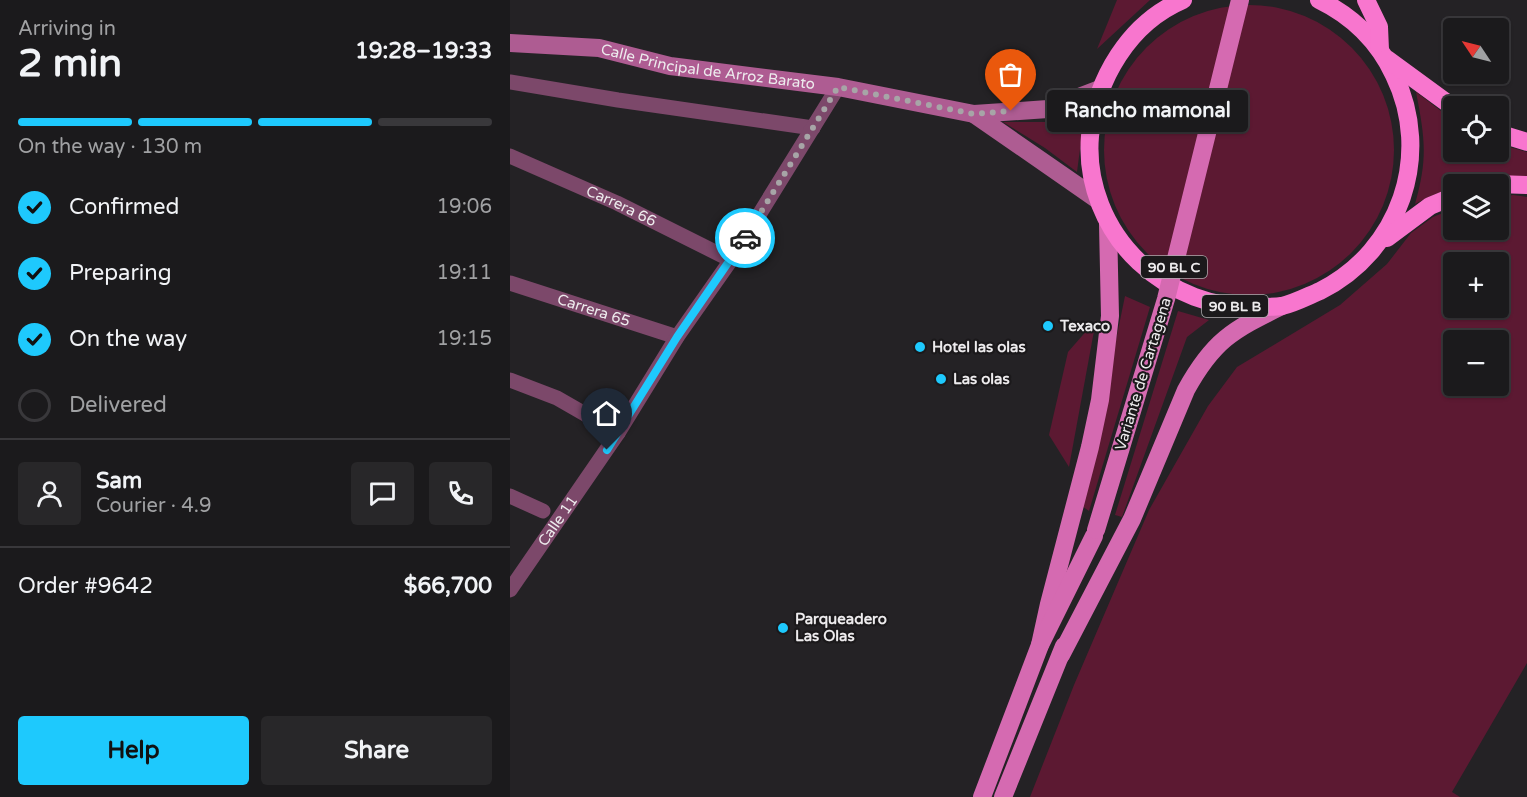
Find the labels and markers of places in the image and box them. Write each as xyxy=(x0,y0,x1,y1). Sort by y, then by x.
pin xyxy=(985,49,1036,111)
callout: Rancho mamonal xyxy=(1047,90,1248,132)
place label: Texaco xyxy=(1059,317,1110,335)
marker: Texaco xyxy=(1041,319,1055,333)
place label: Hotel las olas xyxy=(932,338,1026,356)
marker: Hotel las olas xyxy=(913,340,927,354)
place label: Las olas xyxy=(953,370,1010,388)
marker: Las olas xyxy=(934,372,948,386)
pin xyxy=(581,388,632,450)
place label: Parqueadero Las Olas xyxy=(795,610,887,645)
marker: Parqueadero Las Olas xyxy=(776,621,790,635)

